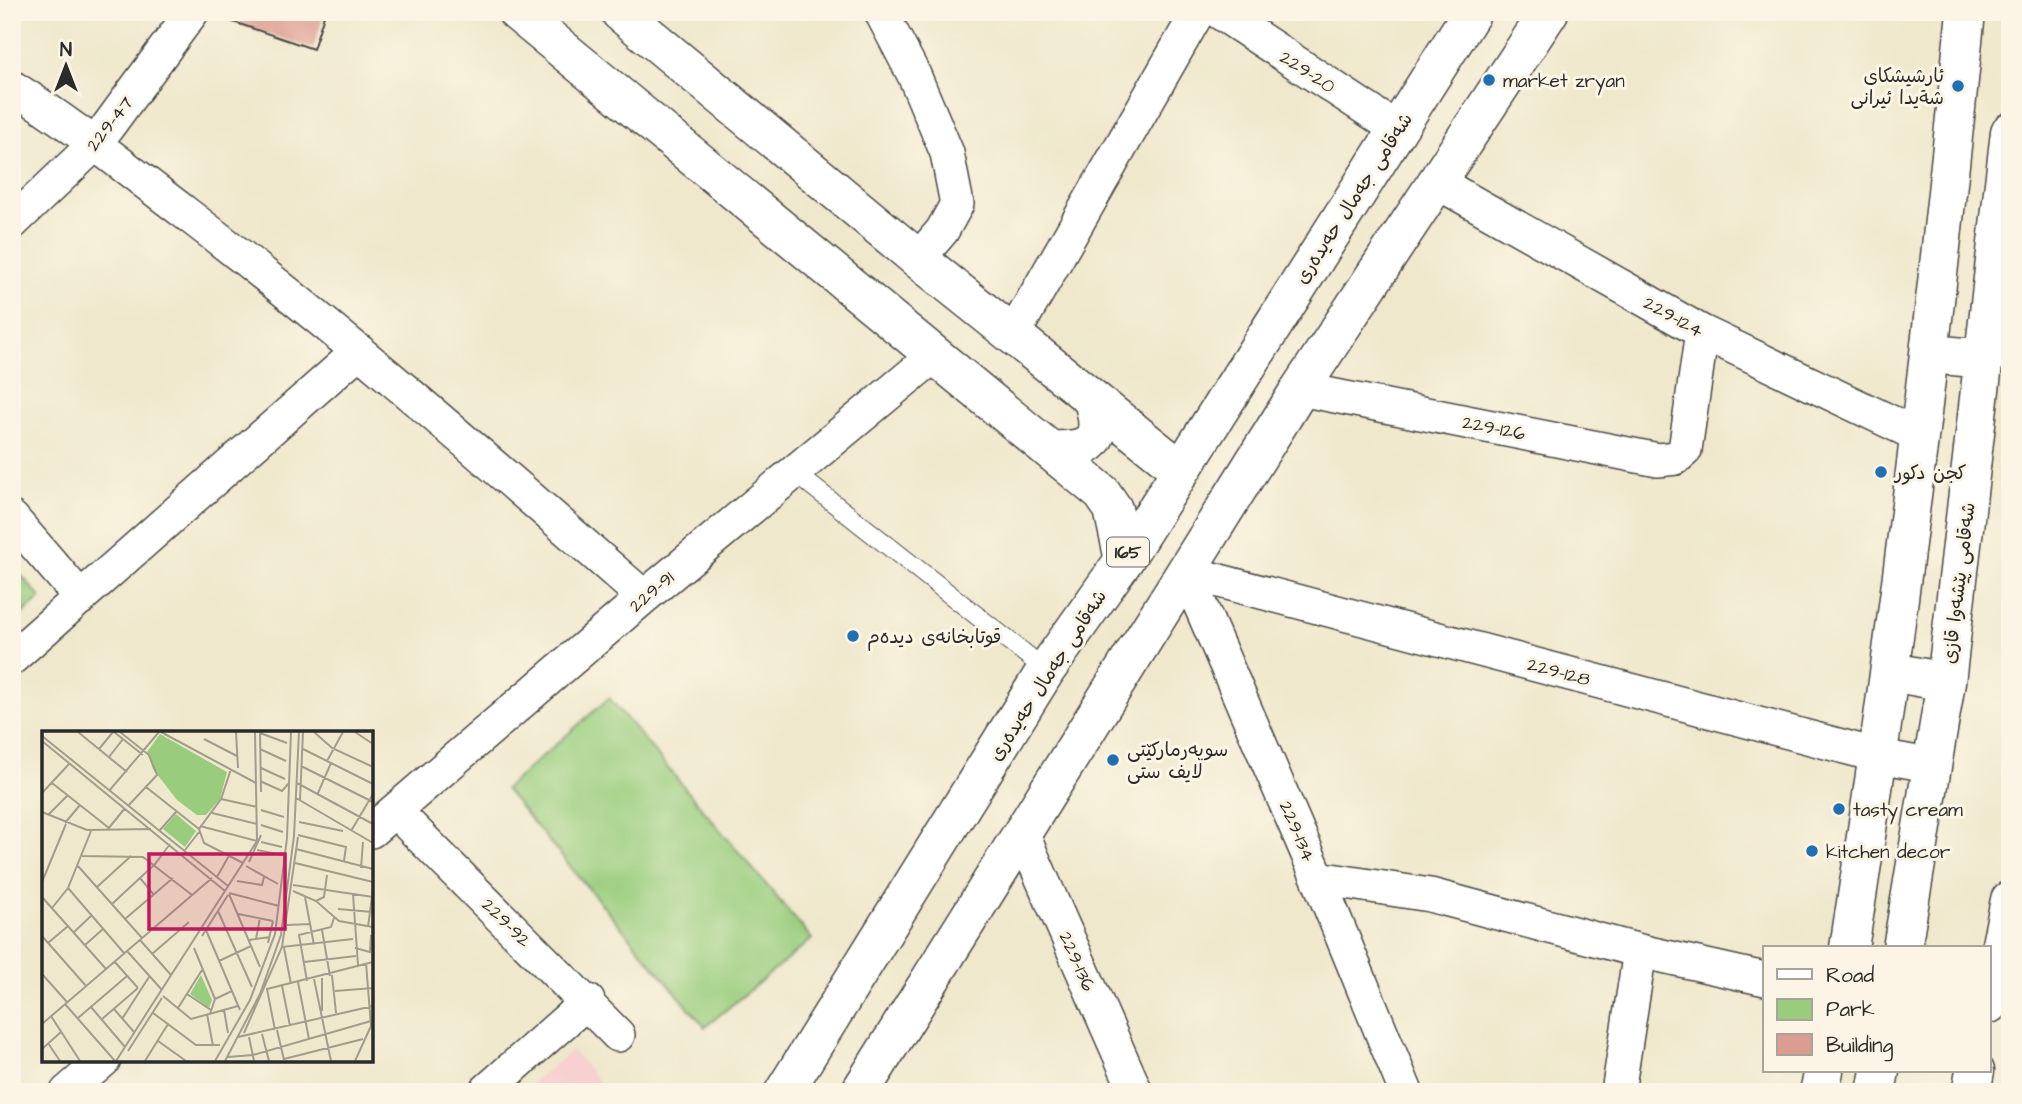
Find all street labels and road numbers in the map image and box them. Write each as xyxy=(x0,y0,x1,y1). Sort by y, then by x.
street label: 229-20 xyxy=(1274,44,1340,100)
street label: 229-47 xyxy=(80,91,140,157)
street label: شەقامی جەمال حەیدەری xyxy=(1289,108,1420,290)
street label: 229-124 xyxy=(1638,290,1708,345)
street label: 229-126 xyxy=(1460,409,1528,448)
street label: شەقامی پێشەوا قازی xyxy=(1936,501,1983,665)
road number: 165 xyxy=(1107,538,1149,566)
street label: 229-91 xyxy=(623,565,681,619)
street label: شەقامی جەمال حەیدەری xyxy=(983,585,1114,767)
street label: 229-128 xyxy=(1524,651,1593,694)
street label: 229-134 xyxy=(1272,797,1321,866)
street label: 229-92 xyxy=(475,892,537,954)
street label: 229-136 xyxy=(1052,928,1102,996)

